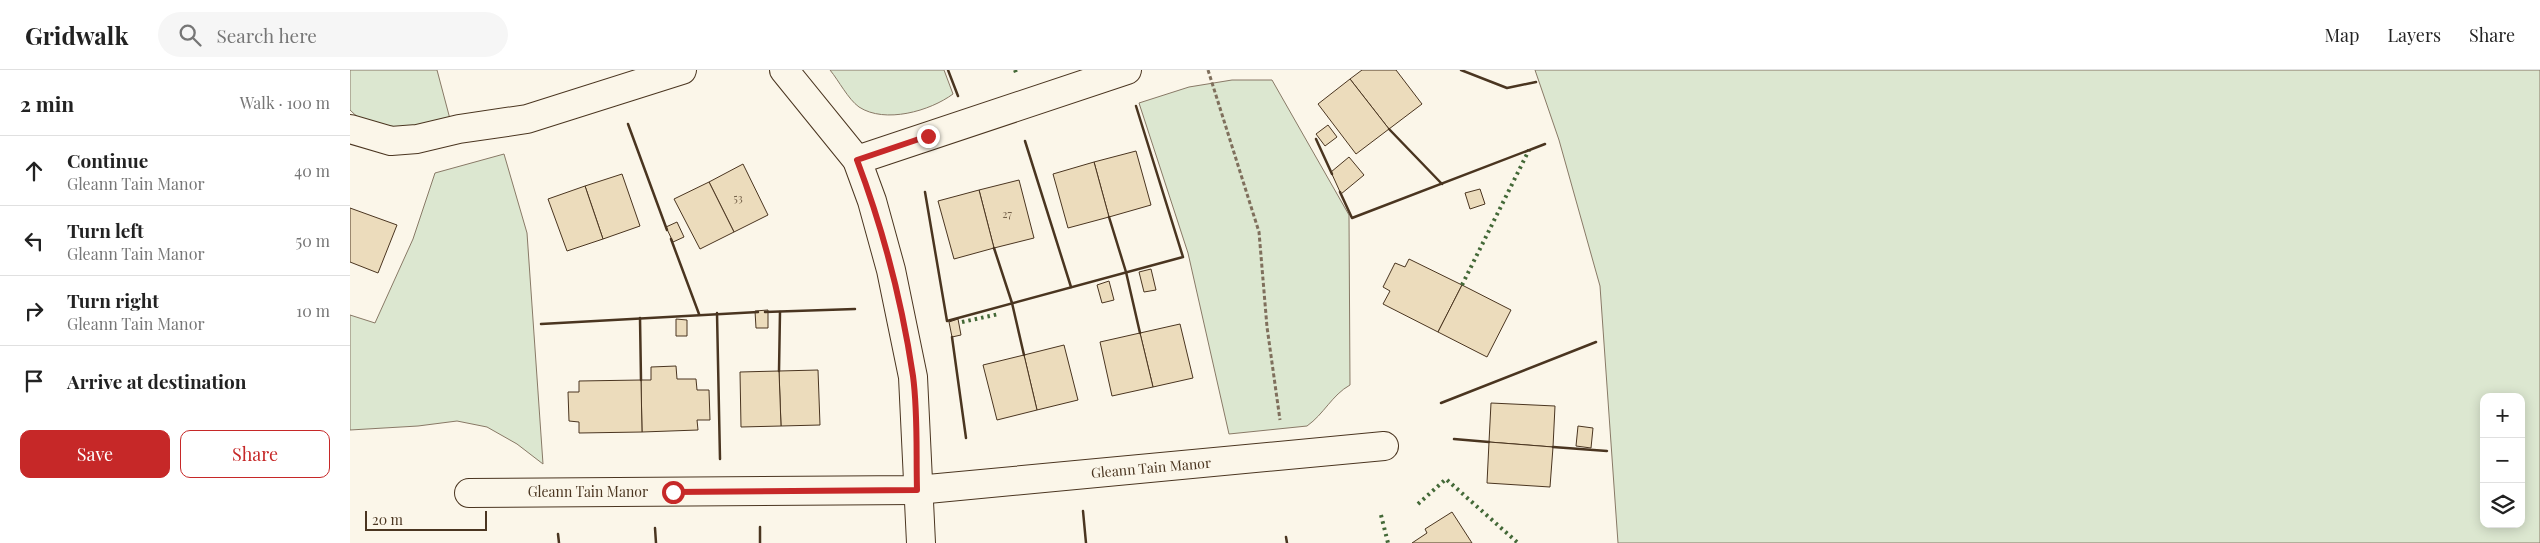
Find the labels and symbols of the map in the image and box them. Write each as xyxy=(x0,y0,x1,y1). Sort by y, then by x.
route end xyxy=(917,125,940,148)
house number: 53 xyxy=(733,190,743,205)
house number: 27 xyxy=(1002,206,1012,221)
street label: Gleann Tain Manor xyxy=(1090,453,1212,482)
route start xyxy=(662,481,685,504)
street label: Gleann Tain Manor xyxy=(528,482,649,501)
scale bar xyxy=(365,508,488,531)

